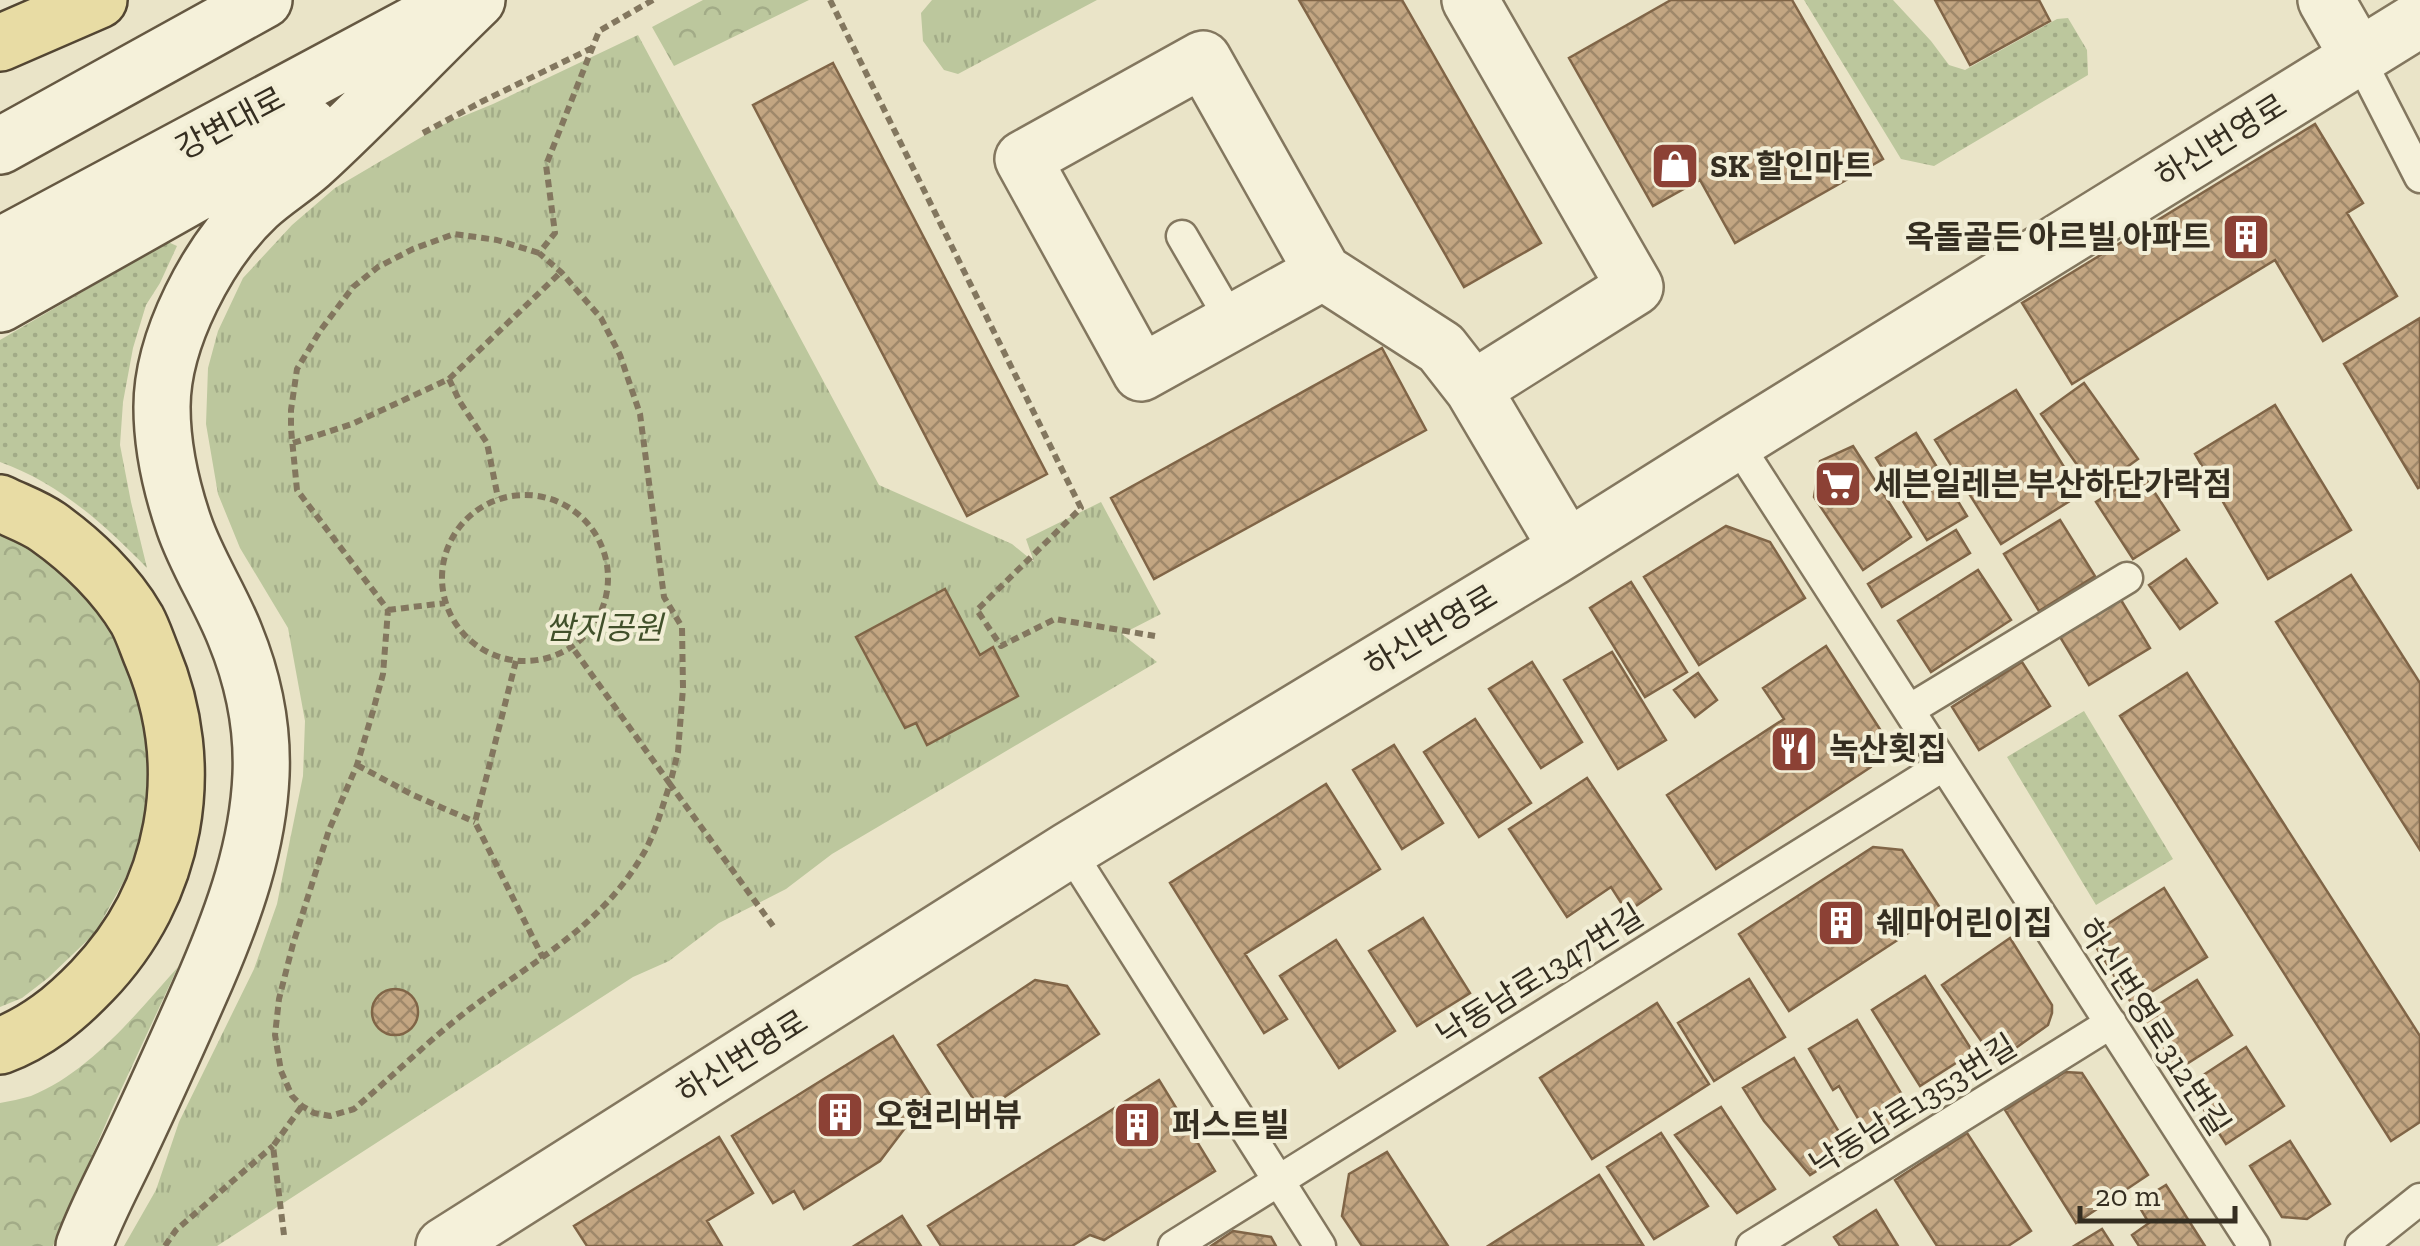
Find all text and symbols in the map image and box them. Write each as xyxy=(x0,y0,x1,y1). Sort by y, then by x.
street label: 강변대로 xyxy=(169,79,291,167)
street label: 하신번영로 xyxy=(2149,86,2293,196)
shop icon: SK 할인마트 xyxy=(1649,140,1701,192)
place label: SK 할인마트 xyxy=(1710,147,1873,185)
building icon: 옥돌골든 아르빌 아파트 xyxy=(2220,211,2272,263)
place label: 옥돌골든 아르빌 아파트 xyxy=(1905,218,2211,256)
supermarket icon: 세븐일레븐 부산하단가락점 xyxy=(1812,458,1864,510)
place label: 세븐일레븐 부산하단가락점 xyxy=(1873,465,2232,503)
street label: 하신번영로 xyxy=(1358,577,1504,685)
park label: 쌈지공원 xyxy=(545,609,665,647)
restaurant icon: 녹산횟집 xyxy=(1768,723,1820,775)
place label: 녹산횟집 xyxy=(1829,730,1947,768)
street label: 낙동남로1347번길 xyxy=(1430,896,1650,1054)
building icon: 쉐마어린이집 xyxy=(1815,897,1867,949)
place label: 쉐마어린이집 xyxy=(1876,904,2053,942)
street label: 하신번영로312번길 xyxy=(2070,912,2238,1142)
street label: 하신번영로 xyxy=(670,1002,814,1112)
street label: 낙동남로1353번길 xyxy=(1803,1026,2023,1184)
building icon: 오현리버뷰 xyxy=(814,1089,866,1141)
place label: 오현리버뷰 xyxy=(875,1096,1022,1134)
building icon: 퍼스트빌 xyxy=(1111,1099,1163,1151)
place label: 퍼스트빌 xyxy=(1172,1106,1290,1144)
scale bar xyxy=(2080,1161,2235,1223)
text: 20 m xyxy=(2095,1178,2161,1214)

